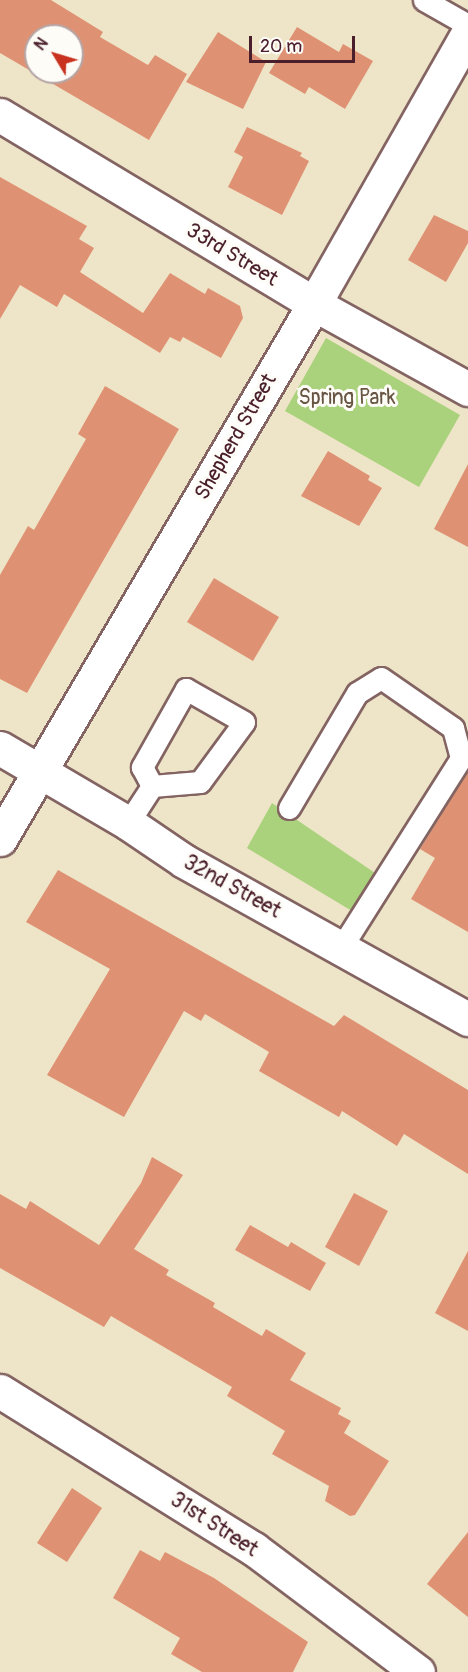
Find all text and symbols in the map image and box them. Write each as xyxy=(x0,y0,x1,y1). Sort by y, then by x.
north arrow xyxy=(24,24,84,84)
scale bar xyxy=(252,24,358,62)
text: N xyxy=(30,34,53,55)
text: 20 m xyxy=(260,35,302,58)
street label: 33rd Street xyxy=(182,218,282,292)
street label: Shepherd Street xyxy=(190,369,282,505)
park label: Spring Park xyxy=(299,385,395,411)
street label: 32nd Street xyxy=(179,850,285,924)
street label: 31st Street xyxy=(166,1487,262,1563)

